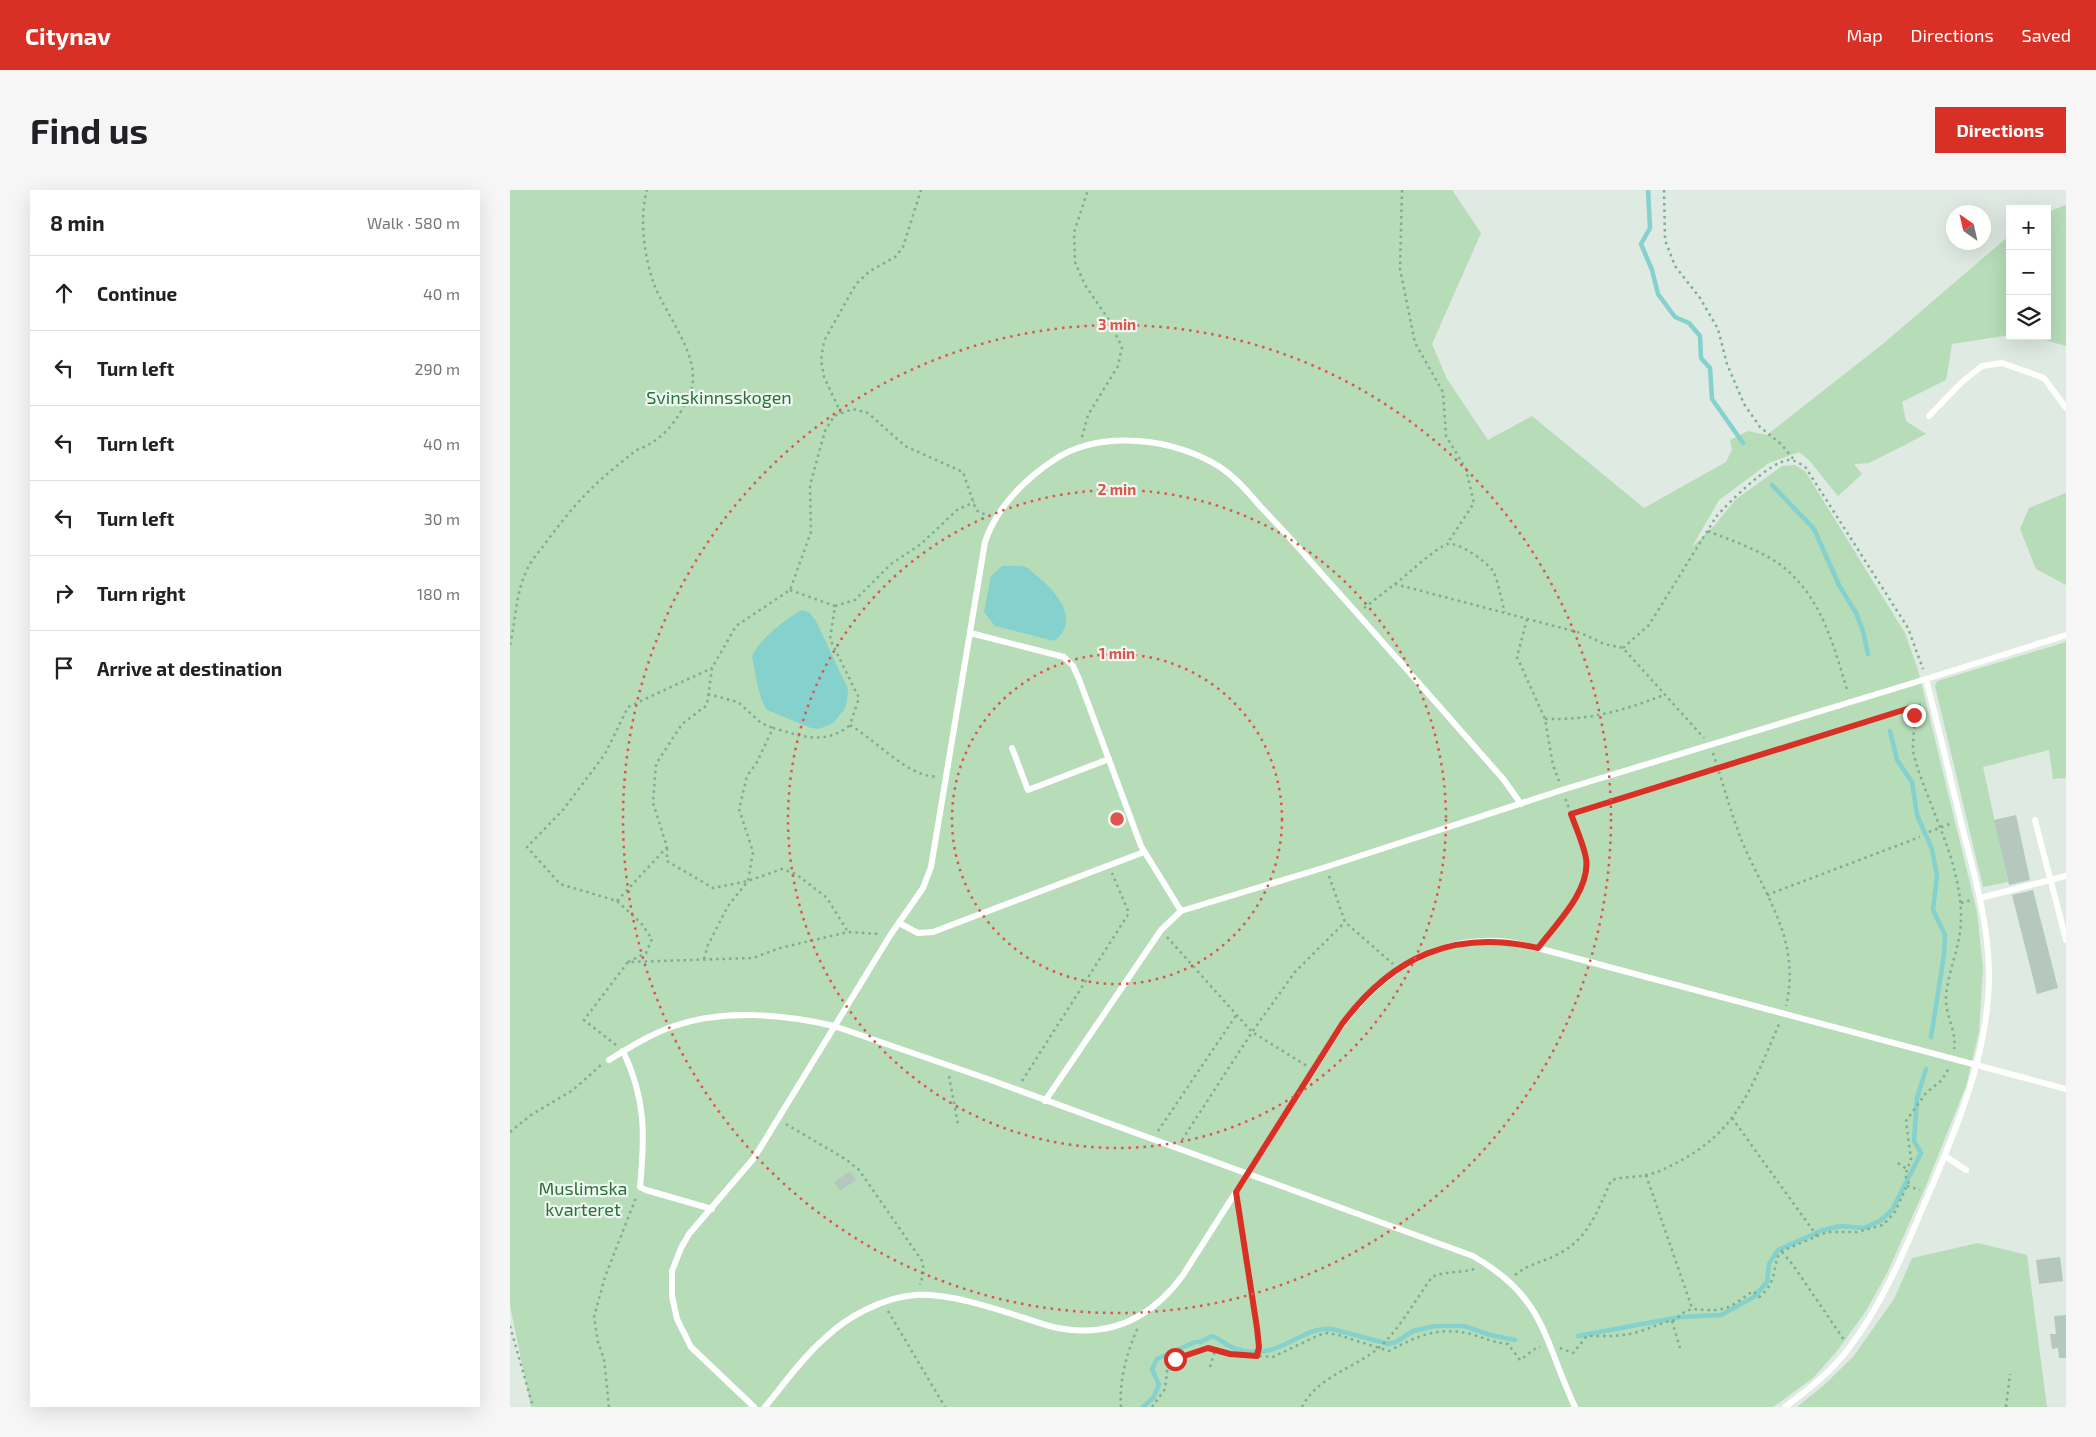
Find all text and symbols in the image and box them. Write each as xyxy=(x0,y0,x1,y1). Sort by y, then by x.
text: Citynav xyxy=(25,21,111,50)
text: Map xyxy=(1846,24,1883,46)
text: Directions xyxy=(1911,24,1994,46)
text: Saved xyxy=(2022,24,2071,46)
button: Directions xyxy=(1935,107,2066,153)
text: Find us xyxy=(30,109,148,151)
north arrow xyxy=(1946,205,1991,250)
map controls xyxy=(2006,205,2051,340)
button: + xyxy=(2006,205,2051,250)
text: 8 min xyxy=(50,210,105,235)
text: Walk · 580 m xyxy=(367,213,460,232)
button: − xyxy=(2006,250,2051,295)
icon: ahead xyxy=(50,279,78,307)
text: Continue xyxy=(97,282,177,305)
text: 40 m xyxy=(423,284,460,303)
button: layers xyxy=(2006,295,2051,340)
text: 3 min xyxy=(1098,315,1136,333)
icon: left xyxy=(50,354,78,382)
text: Turn left xyxy=(97,357,174,380)
text: 290 m xyxy=(415,359,460,378)
park label: Svinskinnsskogen xyxy=(646,386,792,408)
icon: left xyxy=(50,429,78,457)
text: Turn left xyxy=(97,432,174,455)
text: 40 m xyxy=(423,434,460,453)
text: 2 min xyxy=(1098,480,1136,498)
icon: left xyxy=(50,504,78,532)
text: Turn left xyxy=(97,507,174,530)
text: 30 m xyxy=(424,509,460,528)
icon: right xyxy=(50,579,78,607)
text: Turn right xyxy=(97,582,185,605)
text: 180 m xyxy=(417,584,460,603)
text: 1 min xyxy=(1099,644,1135,662)
icon: arrive xyxy=(50,654,78,682)
text: Arrive at destination xyxy=(97,657,282,680)
route end xyxy=(1903,704,1926,727)
centre of rings xyxy=(1108,810,1126,828)
park label: Muslimska kvarteret xyxy=(539,1177,627,1220)
route start xyxy=(1164,1348,1187,1371)

